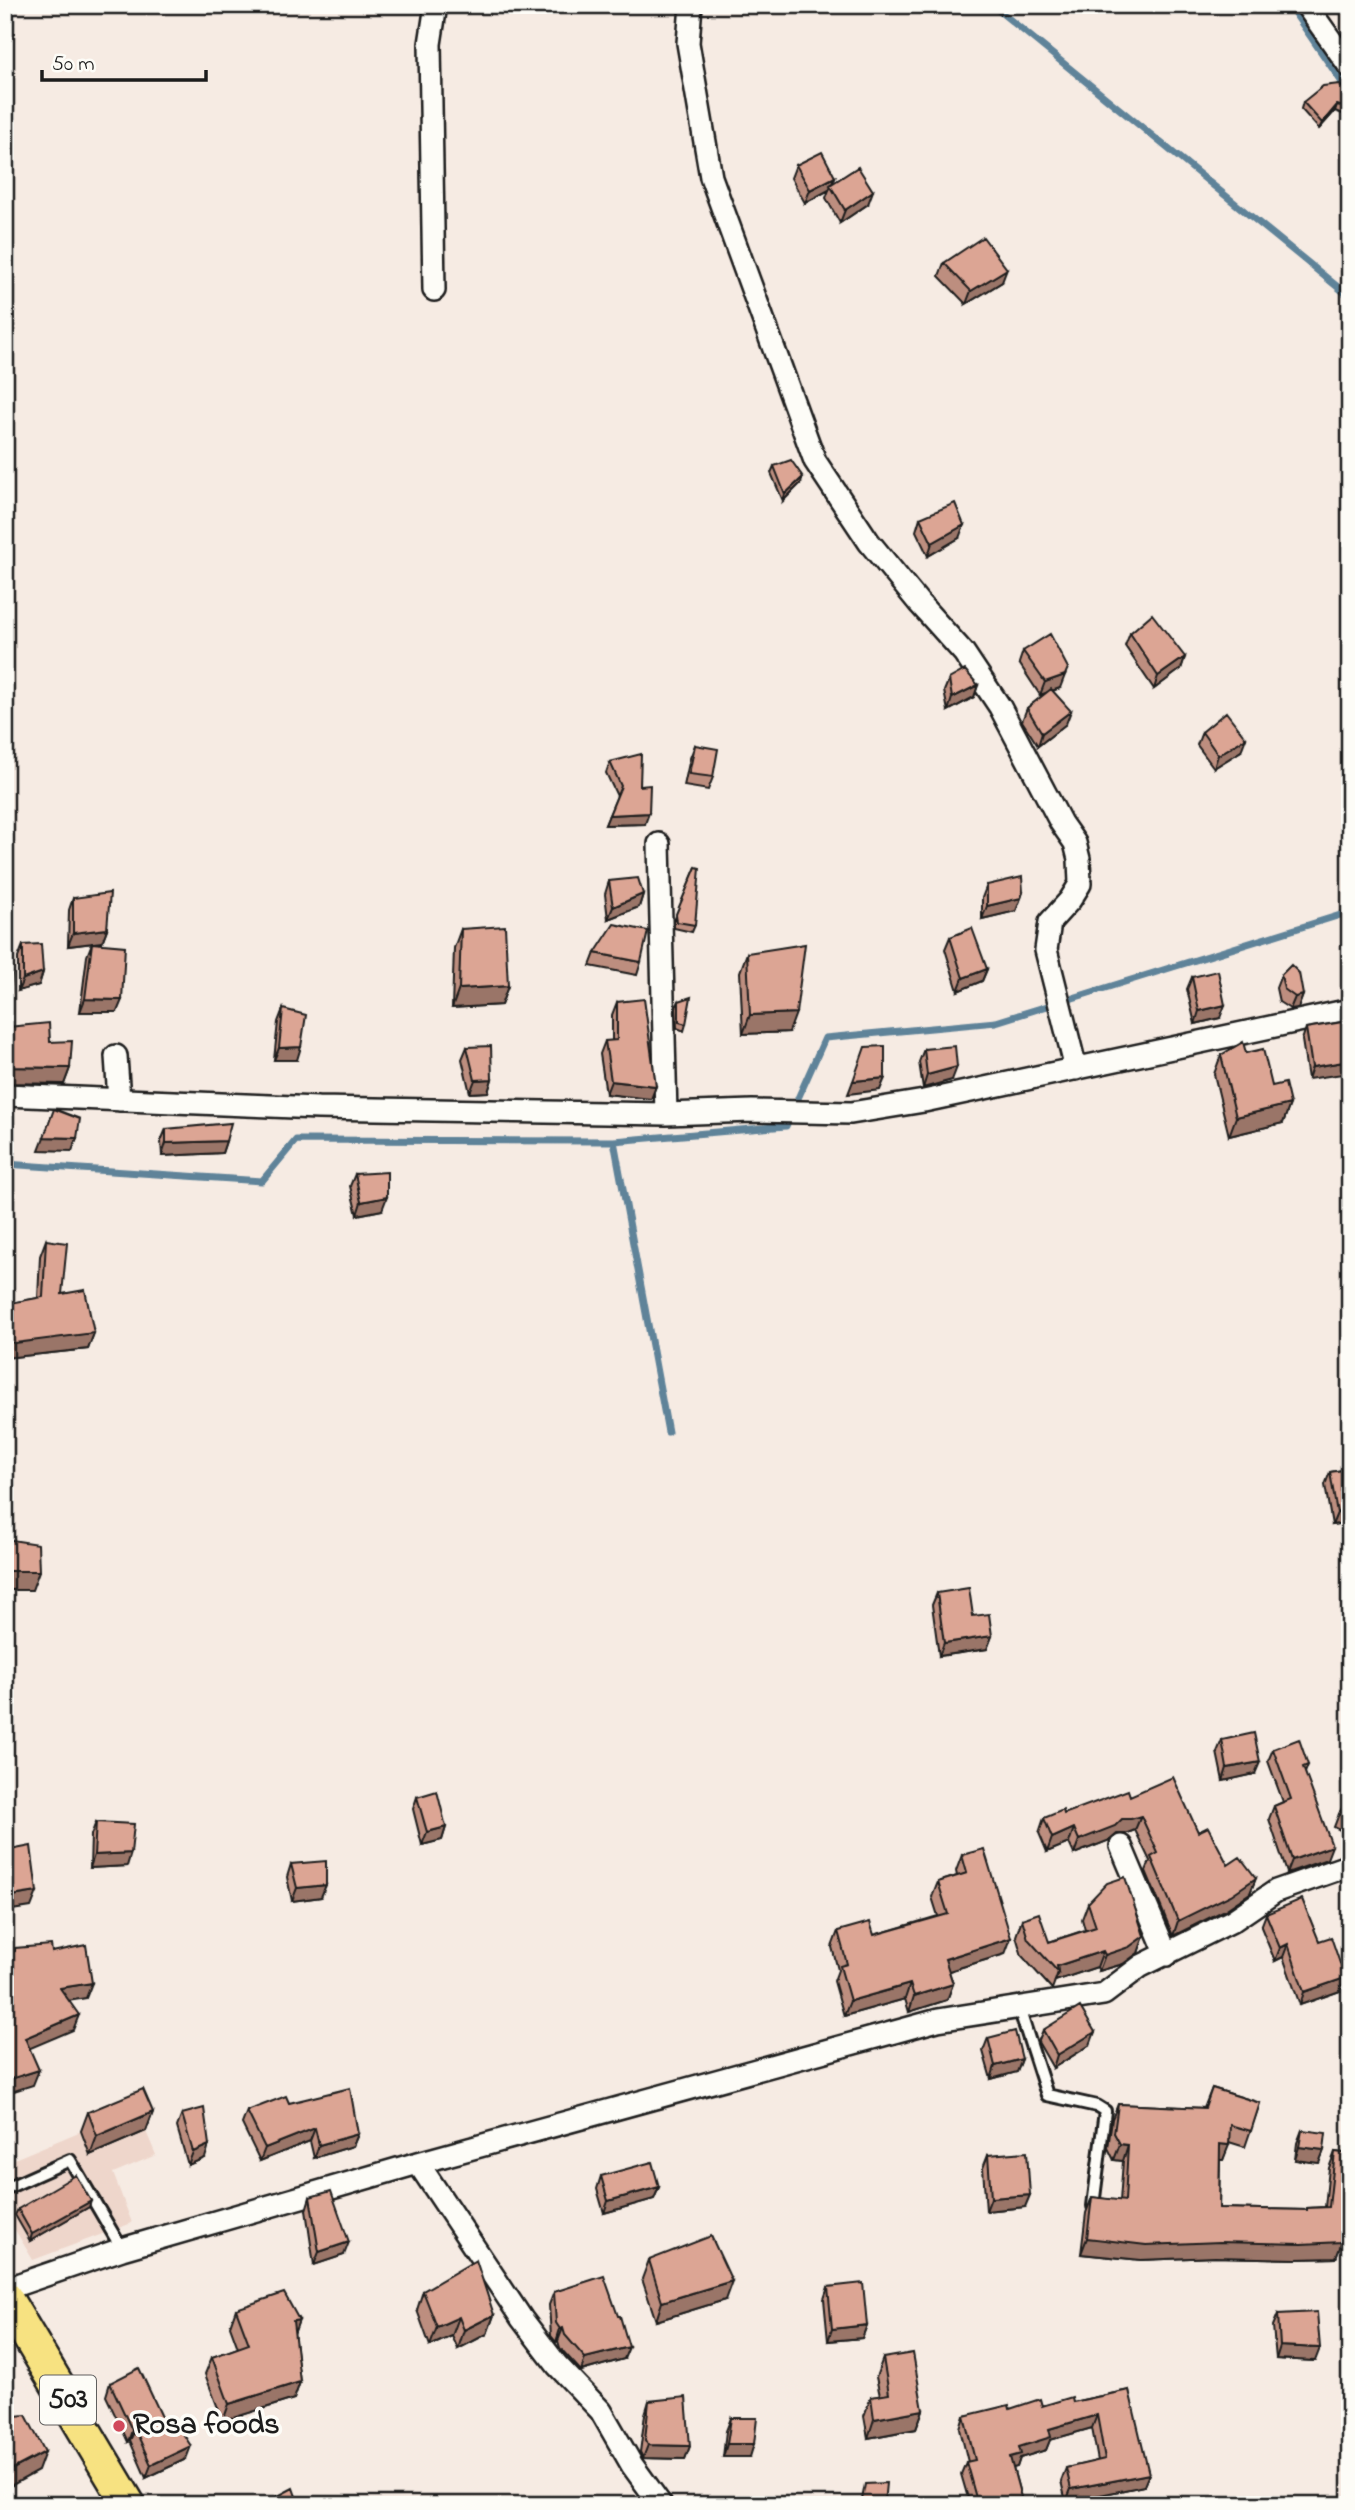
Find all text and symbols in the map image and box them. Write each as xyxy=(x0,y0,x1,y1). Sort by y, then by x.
scale bar xyxy=(42,38,206,82)
text: 50 m xyxy=(52,50,95,80)
road number: 503 xyxy=(40,2376,96,2424)
place label: Rosa foods xyxy=(133,2404,280,2448)
marker: Rosa foods xyxy=(111,2418,127,2434)

